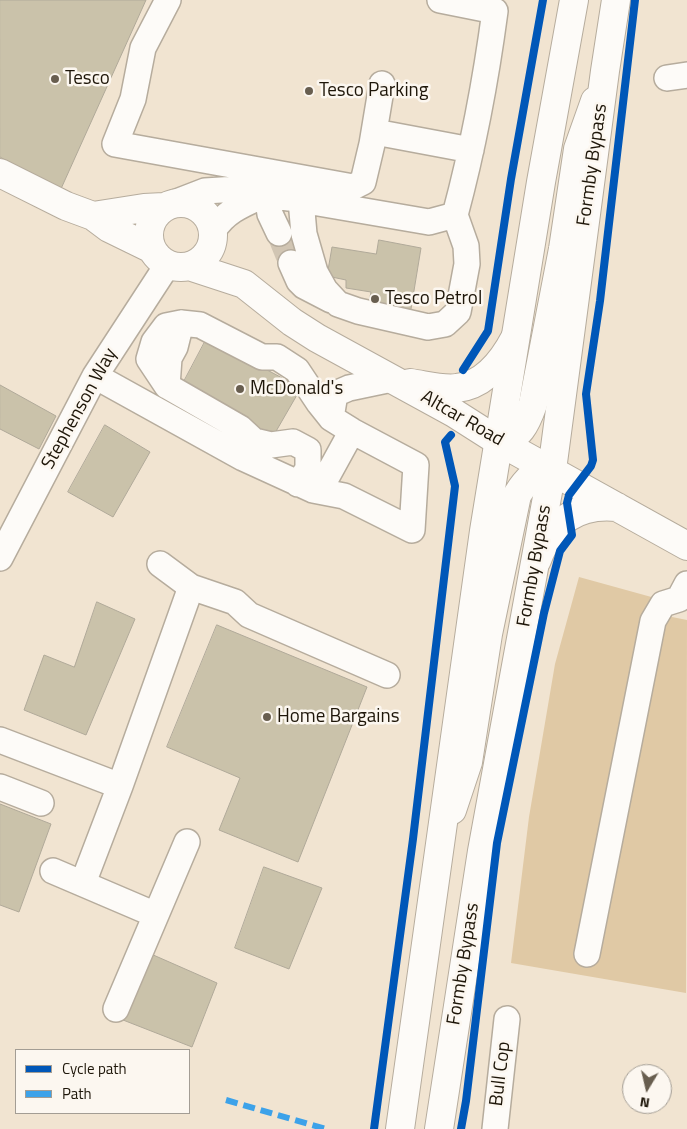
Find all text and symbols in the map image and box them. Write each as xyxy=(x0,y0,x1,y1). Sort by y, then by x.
place label: Tesco xyxy=(65,68,110,90)
marker: Tesco xyxy=(49,73,61,85)
place label: Tesco Parking xyxy=(319,80,429,102)
marker: Tesco Parking xyxy=(303,85,315,97)
street label: Formby Bypass xyxy=(573,102,613,228)
place label: Tesco Petrol xyxy=(385,288,482,310)
marker: Tesco Petrol xyxy=(369,293,381,305)
street label: Stephenson Way xyxy=(37,345,123,473)
place label: McDonald's xyxy=(250,378,343,400)
marker: McDonald's xyxy=(234,383,246,395)
street label: Altcar Road xyxy=(416,386,508,452)
street label: Formby Bypass xyxy=(513,503,557,629)
place label: Home Bargains xyxy=(277,706,400,728)
marker: Home Bargains xyxy=(261,711,273,723)
street label: Formby Bypass xyxy=(443,901,485,1027)
street label: Bull Cop xyxy=(486,1040,516,1108)
legend xyxy=(15,1049,190,1114)
text: Cycle path xyxy=(62,1057,127,1080)
north arrow xyxy=(622,1064,672,1114)
text: Path xyxy=(62,1082,92,1105)
text: N xyxy=(638,1092,651,1114)

